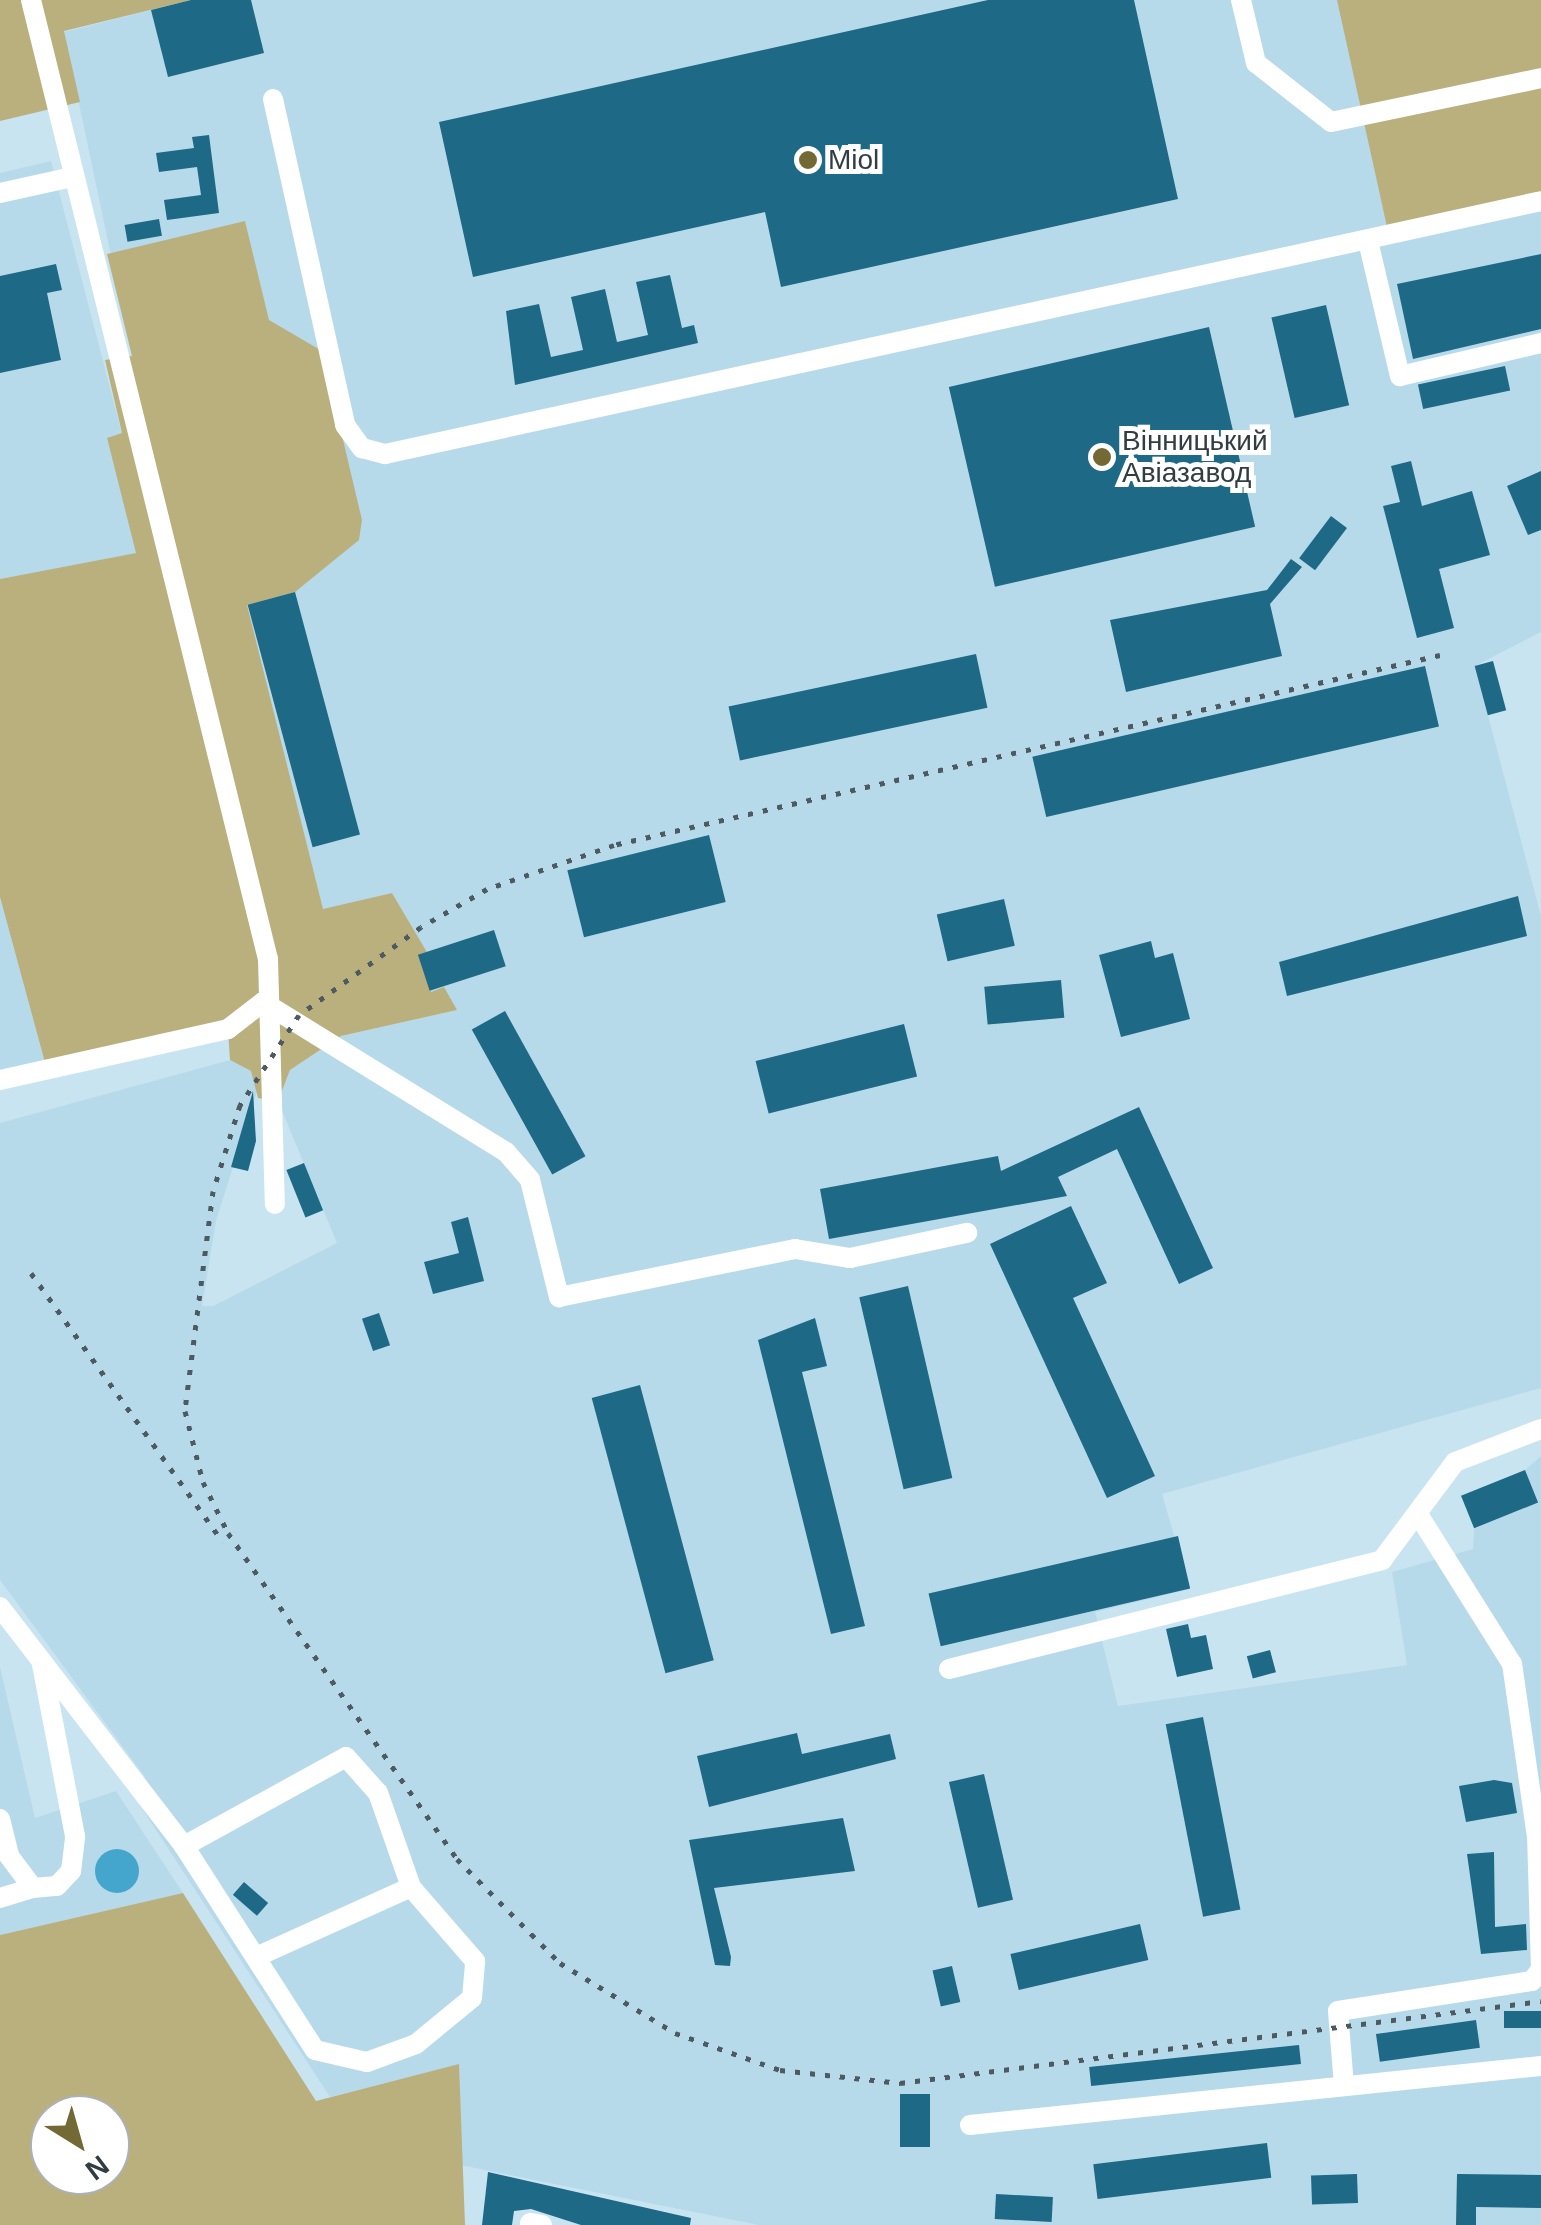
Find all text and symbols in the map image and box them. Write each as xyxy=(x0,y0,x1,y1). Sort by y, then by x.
place label: Miol xyxy=(828,143,879,177)
marker: Miol xyxy=(797,149,819,171)
place label: Вінницький Авіазавод xyxy=(1122,424,1268,490)
marker: Вінницький Авіазавод xyxy=(1091,446,1113,468)
north arrow xyxy=(30,2095,130,2195)
text: N xyxy=(80,2149,115,2186)

